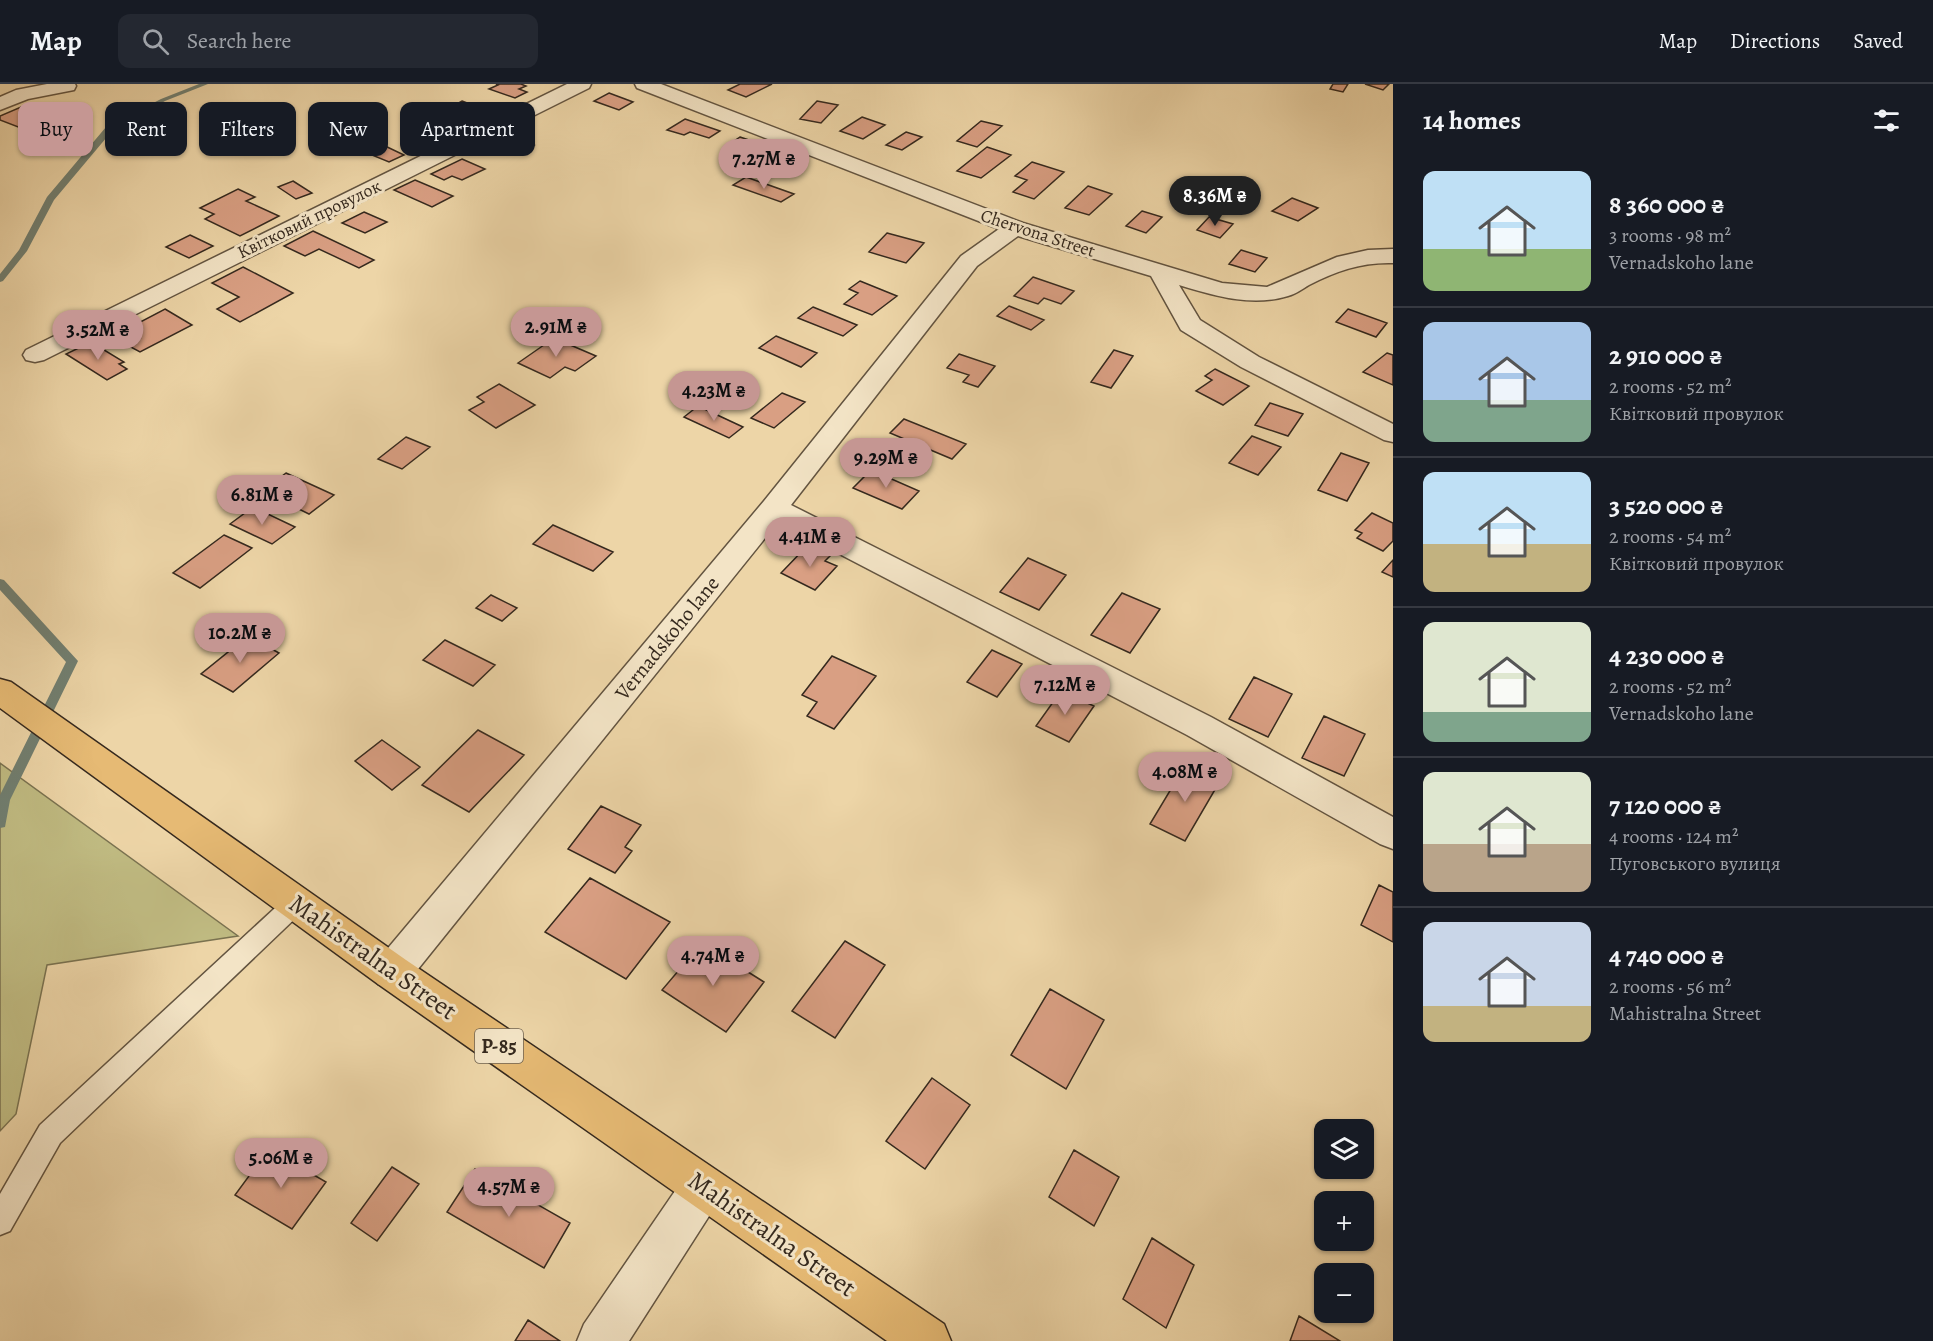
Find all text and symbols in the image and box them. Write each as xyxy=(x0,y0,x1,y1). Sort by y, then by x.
search box xyxy=(118,14,538,68)
text: Map xyxy=(30,22,82,60)
icon: search xyxy=(139,25,172,58)
text: Search here xyxy=(187,26,291,56)
text: Map xyxy=(1659,27,1697,55)
text: Directions xyxy=(1730,27,1820,55)
text: Saved xyxy=(1853,27,1903,55)
chip: Buy xyxy=(18,102,93,156)
chip: Rent xyxy=(105,102,187,156)
chip: Filters xyxy=(199,102,296,156)
chip: New xyxy=(308,102,388,156)
chip: Apartment xyxy=(400,102,535,156)
text: 14 homes xyxy=(1423,103,1521,138)
icon: filters xyxy=(1870,104,1903,137)
pin: 7.27M ₴ xyxy=(709,139,819,190)
text: 7.27M ₴ xyxy=(732,145,796,172)
street label: Квітковий провулок xyxy=(233,174,385,264)
pin: 8.36M ₴ xyxy=(1160,176,1270,227)
text: 8.36M ₴ xyxy=(1183,182,1247,209)
text: 8 360 000 ₴ xyxy=(1609,187,1725,222)
icon: home xyxy=(1471,195,1543,267)
street label: Chervona Street xyxy=(978,203,1098,263)
text: 3 rooms · 98 m² xyxy=(1609,222,1731,249)
text: Vernadskoho lane xyxy=(1609,249,1754,276)
pin: 2.91M ₴ xyxy=(501,307,611,358)
pin: 3.52M ₴ xyxy=(43,310,153,361)
text: 2.91M ₴ xyxy=(525,313,587,340)
text: 3.52M ₴ xyxy=(66,316,130,343)
text: 2 910 000 ₴ xyxy=(1609,338,1723,373)
icon: home xyxy=(1471,346,1543,418)
pin: 4.23M ₴ xyxy=(659,371,769,422)
text: 2 rooms · 52 m² xyxy=(1609,373,1732,400)
text: 4.23M ₴ xyxy=(682,377,746,404)
text: Квітковий провулок xyxy=(1609,400,1784,427)
pin: 9.29M ₴ xyxy=(831,438,941,489)
text: 9.29M ₴ xyxy=(854,444,918,471)
pin: 6.81M ₴ xyxy=(207,475,317,526)
text: 6.81M ₴ xyxy=(231,481,293,508)
text: 3 520 000 ₴ xyxy=(1609,488,1724,523)
icon: home xyxy=(1471,496,1543,568)
pin: 4.41M ₴ xyxy=(755,517,865,568)
text: 4.41M ₴ xyxy=(779,523,841,550)
text: 2 rooms · 54 m² xyxy=(1609,523,1731,550)
text: Квітковий провулок xyxy=(1609,550,1784,577)
street label: Vernadskoho lane xyxy=(608,570,726,707)
pin: 10.2M ₴ xyxy=(185,613,295,664)
text: 10.2M ₴ xyxy=(208,619,272,646)
text: 4 230 000 ₴ xyxy=(1609,638,1725,673)
icon: home xyxy=(1471,646,1543,718)
pin: 7.12M ₴ xyxy=(1010,665,1120,716)
text: 7.12M ₴ xyxy=(1034,671,1096,698)
text: 2 rooms · 52 m² xyxy=(1609,673,1732,700)
text: Vernadskoho lane xyxy=(1609,700,1754,727)
pin: 4.08M ₴ xyxy=(1130,752,1240,803)
text: 4.08M ₴ xyxy=(1152,758,1218,785)
text: 7 120 000 ₴ xyxy=(1609,788,1722,823)
icon: home xyxy=(1471,796,1543,868)
text: 4 rooms · 124 m² xyxy=(1609,823,1739,850)
text: Пуговського вулиця xyxy=(1609,850,1781,877)
street label: Mahistralna Street xyxy=(282,886,464,1028)
pin: 4.74M ₴ xyxy=(658,936,768,987)
text: 4 740 000 ₴ xyxy=(1609,938,1724,973)
text: 4.74M ₴ xyxy=(681,942,745,969)
icon: home xyxy=(1471,946,1543,1018)
text: 2 rooms · 56 m² xyxy=(1609,973,1731,1000)
text: Mahistralna Street xyxy=(1609,1000,1761,1027)
road number: Р-85 xyxy=(475,1029,523,1063)
map controls xyxy=(1314,1119,1374,1323)
button: layers xyxy=(1314,1119,1374,1179)
pin: 5.06M ₴ xyxy=(226,1138,336,1189)
text: 5.06M ₴ xyxy=(249,1144,313,1171)
street label: Mahistralna Street xyxy=(681,1163,863,1305)
pin: 4.57M ₴ xyxy=(454,1167,564,1218)
text: 4.57M ₴ xyxy=(477,1173,541,1200)
button: + xyxy=(1314,1191,1374,1251)
button: − xyxy=(1314,1263,1374,1323)

